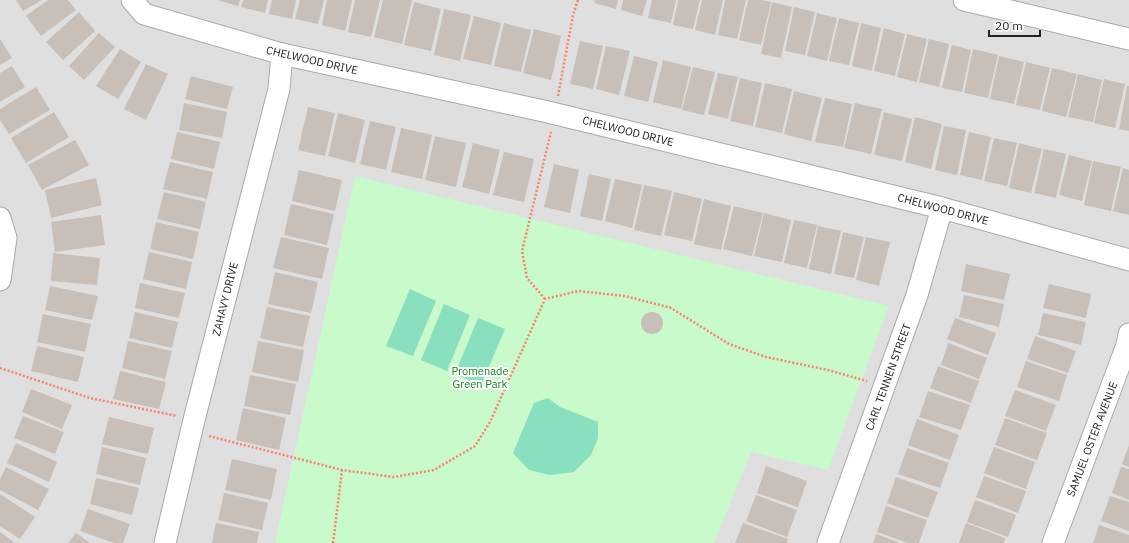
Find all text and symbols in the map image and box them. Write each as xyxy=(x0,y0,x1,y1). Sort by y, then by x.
scale bar xyxy=(989,12,1040,38)
text: 20 m xyxy=(995,18,1023,33)
street label: CHELWOOD DRIVE xyxy=(265,43,359,77)
street label: CHELWOOD DRIVE xyxy=(581,113,675,149)
street label: CHELWOOD DRIVE xyxy=(896,190,990,228)
street label: ZAHAVY DRIVE xyxy=(209,261,241,337)
street label: CARL TENNEN STREET xyxy=(862,321,914,432)
park label: Promenade Green Park xyxy=(452,364,508,391)
street label: SAMUEL OSTER AVENUE xyxy=(1064,379,1120,499)

